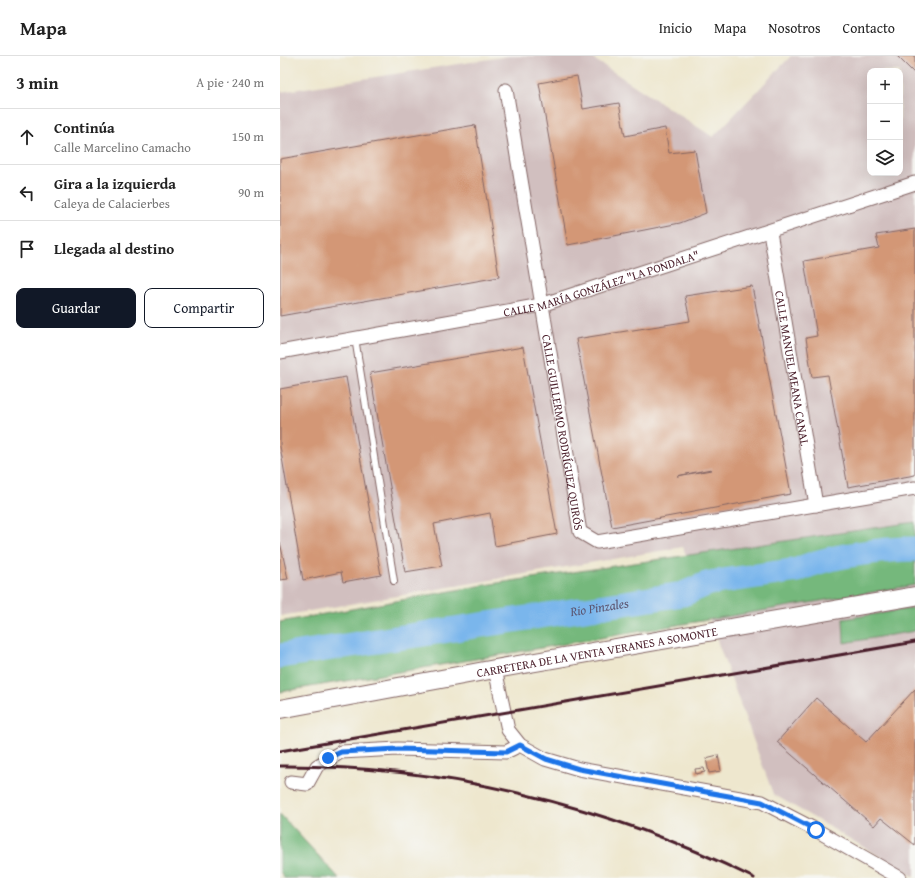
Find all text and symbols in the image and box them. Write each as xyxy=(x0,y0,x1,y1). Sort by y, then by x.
text: Mapa xyxy=(20,14,67,42)
text: Inicio xyxy=(659,18,692,38)
text: Mapa xyxy=(714,18,746,38)
text: Nosotros xyxy=(768,18,821,38)
text: Contacto xyxy=(843,18,895,38)
map controls xyxy=(867,68,903,176)
button: + xyxy=(867,68,903,104)
text: 3 min xyxy=(16,70,58,95)
text: A pie · 240 m xyxy=(196,73,264,92)
button: − xyxy=(867,104,903,140)
text: Continúa xyxy=(54,117,115,138)
icon: ahead xyxy=(16,126,38,148)
text: 150 m xyxy=(232,127,264,146)
text: Calle Marcelino Camacho xyxy=(54,138,191,157)
button: layers xyxy=(867,140,903,176)
text: Gira a la izquierda xyxy=(54,173,176,194)
icon: left xyxy=(16,182,38,204)
text: 90 m xyxy=(238,183,264,202)
text: Caleya de Calacierbes xyxy=(54,194,170,213)
icon: arrive xyxy=(16,238,38,260)
text: Llegada al destino xyxy=(54,238,174,259)
street label: CALLE MARÍA GONZÁLEZ "LA PONDALA" xyxy=(502,246,701,320)
button: Guardar xyxy=(16,288,136,328)
button: Compartir xyxy=(144,288,264,328)
street label: CALLE MANUEL MEANA CANAL xyxy=(772,289,814,447)
street label: CALLE GUILLERMO RODRÍGUEZ QUIRÓS xyxy=(539,333,588,532)
water label: Rio Pinzales xyxy=(568,593,630,621)
street label: CARRETERA DE LA VENTA VERANES A SOMONTE xyxy=(475,622,719,681)
route end xyxy=(319,749,337,767)
route start xyxy=(807,821,825,839)

